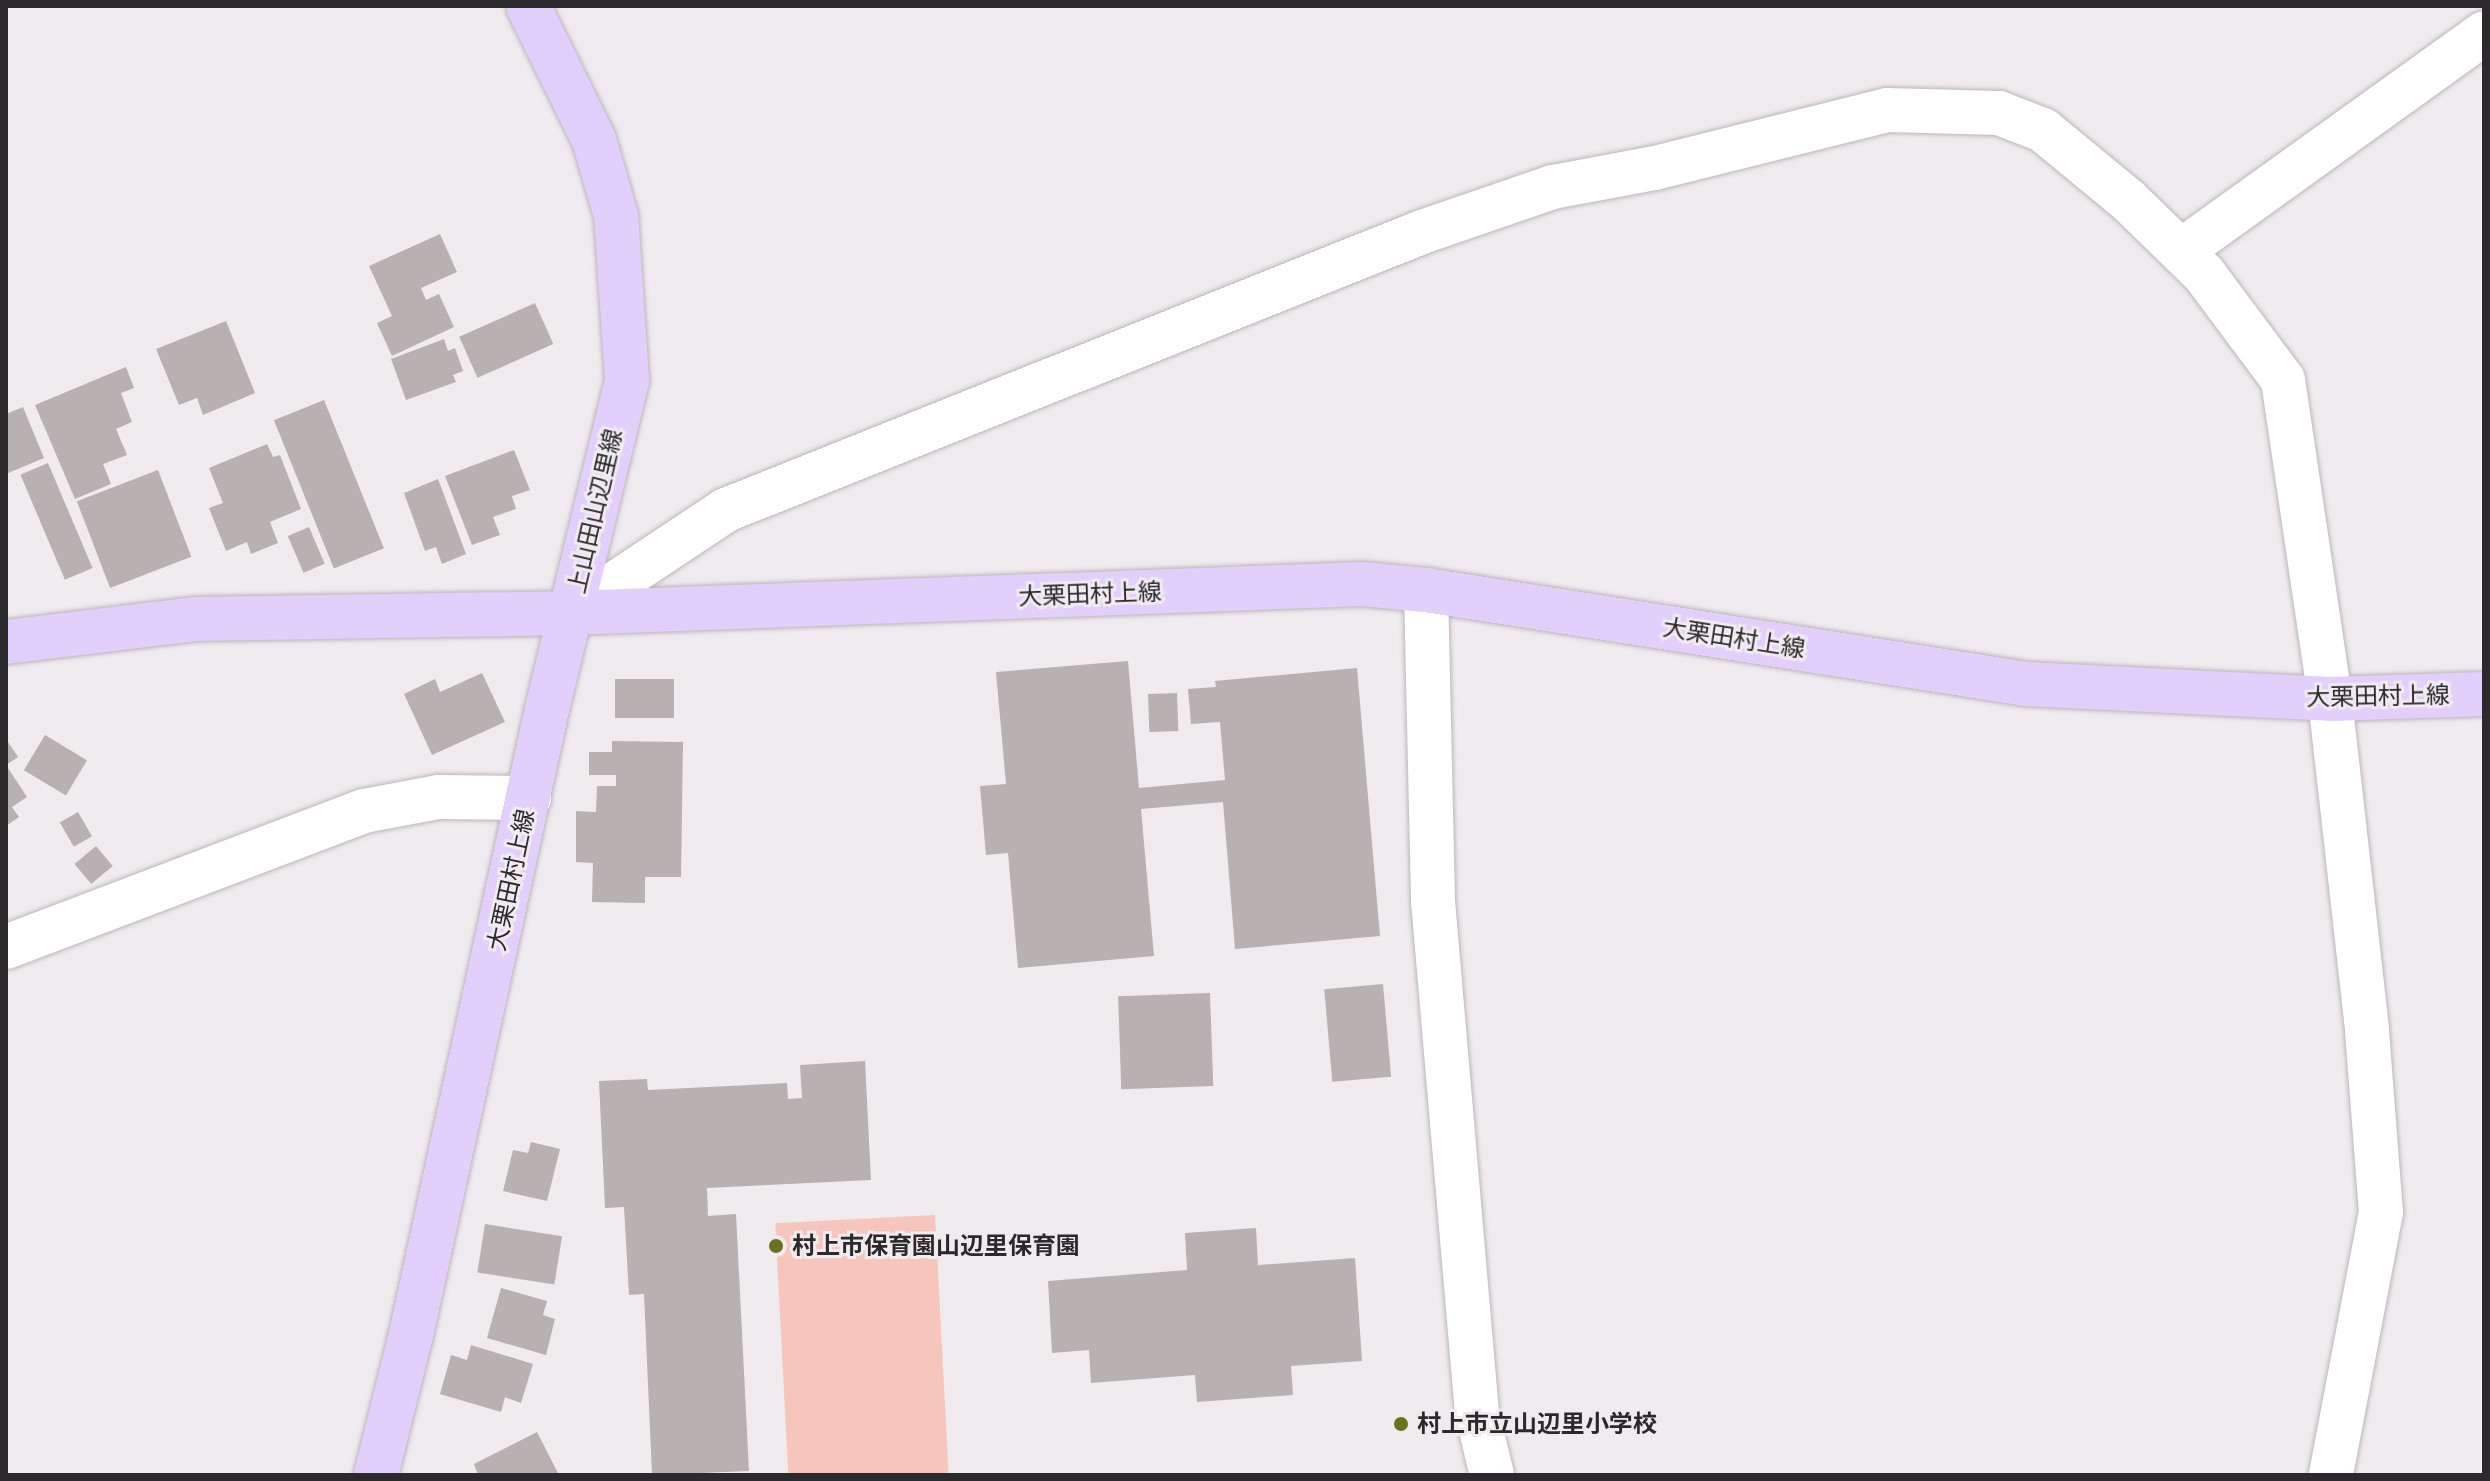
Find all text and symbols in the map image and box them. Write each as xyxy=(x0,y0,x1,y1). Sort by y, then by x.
street label: 上山田山辺里線 xyxy=(562,426,628,596)
street label: 大栗田村上線 xyxy=(1018,577,1162,611)
street label: 大栗田村上線 xyxy=(1661,613,1807,663)
street label: 大栗田村上線 xyxy=(2306,680,2450,712)
street label: 大栗田村上線 xyxy=(482,807,540,953)
place label: 村上市保育園山辺里保育園 xyxy=(792,1232,1080,1260)
marker: 村上市保育園山辺里保育園 xyxy=(767,1237,785,1255)
place label: 村上市立山辺里小学校 xyxy=(1417,1410,1657,1438)
marker: 村上市立山辺里小学校 xyxy=(1392,1415,1410,1433)

